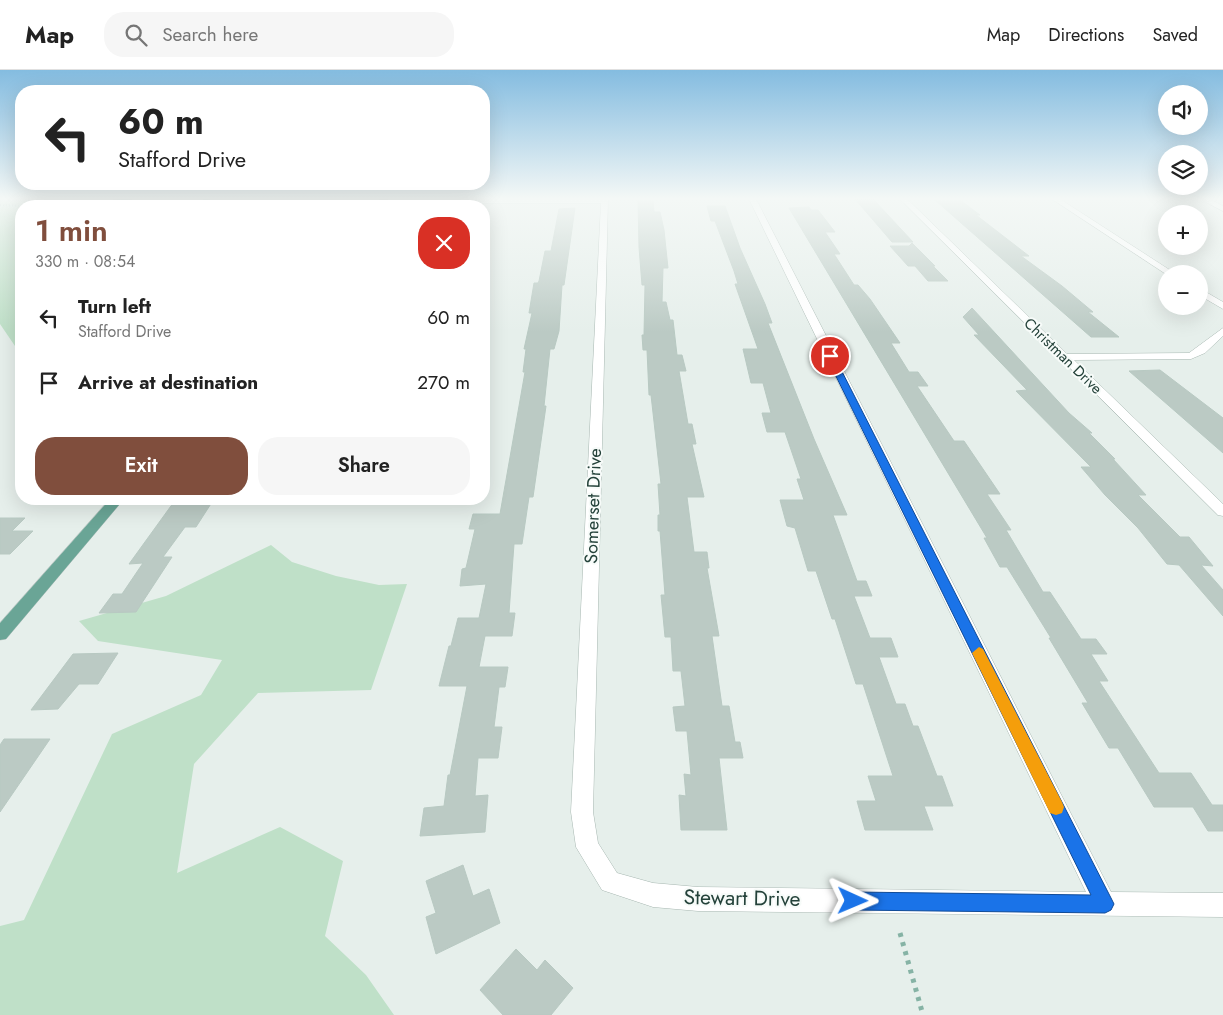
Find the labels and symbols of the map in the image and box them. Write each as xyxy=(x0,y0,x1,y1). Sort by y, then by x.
street label: Christman Drive xyxy=(1019,313,1107,399)
pin xyxy=(809,335,851,377)
street label: Somerset Drive xyxy=(578,448,608,564)
position arrow xyxy=(826,874,878,926)
street label: Stewart Drive xyxy=(683,882,801,914)

